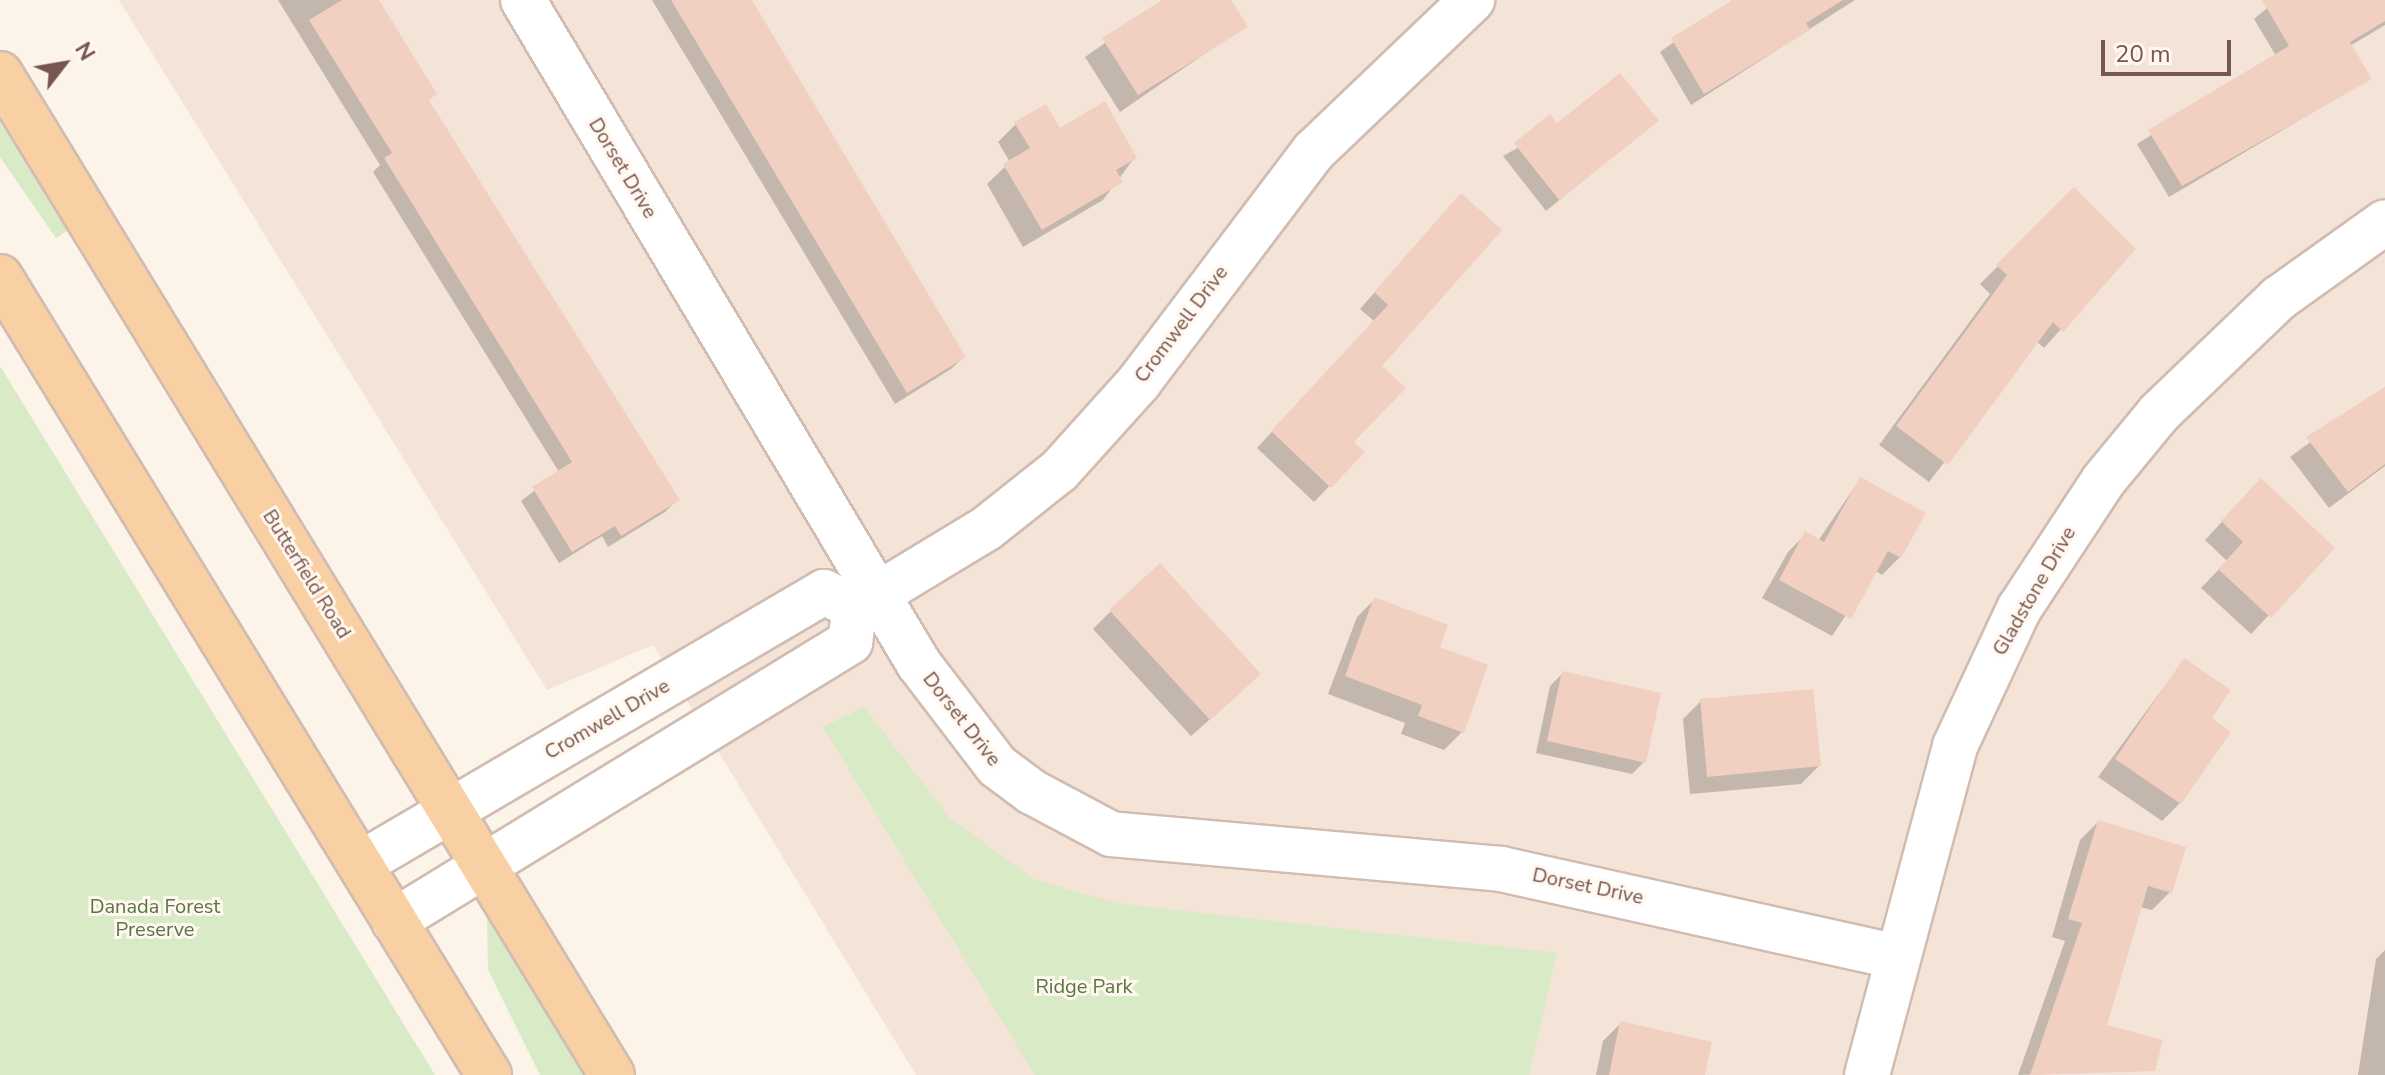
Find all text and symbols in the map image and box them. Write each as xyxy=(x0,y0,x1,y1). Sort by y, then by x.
north arrow xyxy=(24,24,104,104)
scale bar xyxy=(2105,24,2235,74)
text: N xyxy=(67,37,102,66)
text: 20 m xyxy=(2115,38,2171,70)
street label: Dorset Drive xyxy=(584,113,662,223)
street label: Cromwell Drive xyxy=(1129,261,1233,387)
street label: Butterfield Road xyxy=(258,505,356,643)
street label: Gladstone Drive xyxy=(1987,522,2081,660)
street label: Dorset Drive xyxy=(918,667,1006,771)
street label: Cromwell Drive xyxy=(540,674,674,764)
street label: Dorset Drive xyxy=(1530,863,1646,909)
park label: Danada Forest Preserve xyxy=(90,895,220,942)
park label: Ridge Park xyxy=(1035,974,1133,998)

